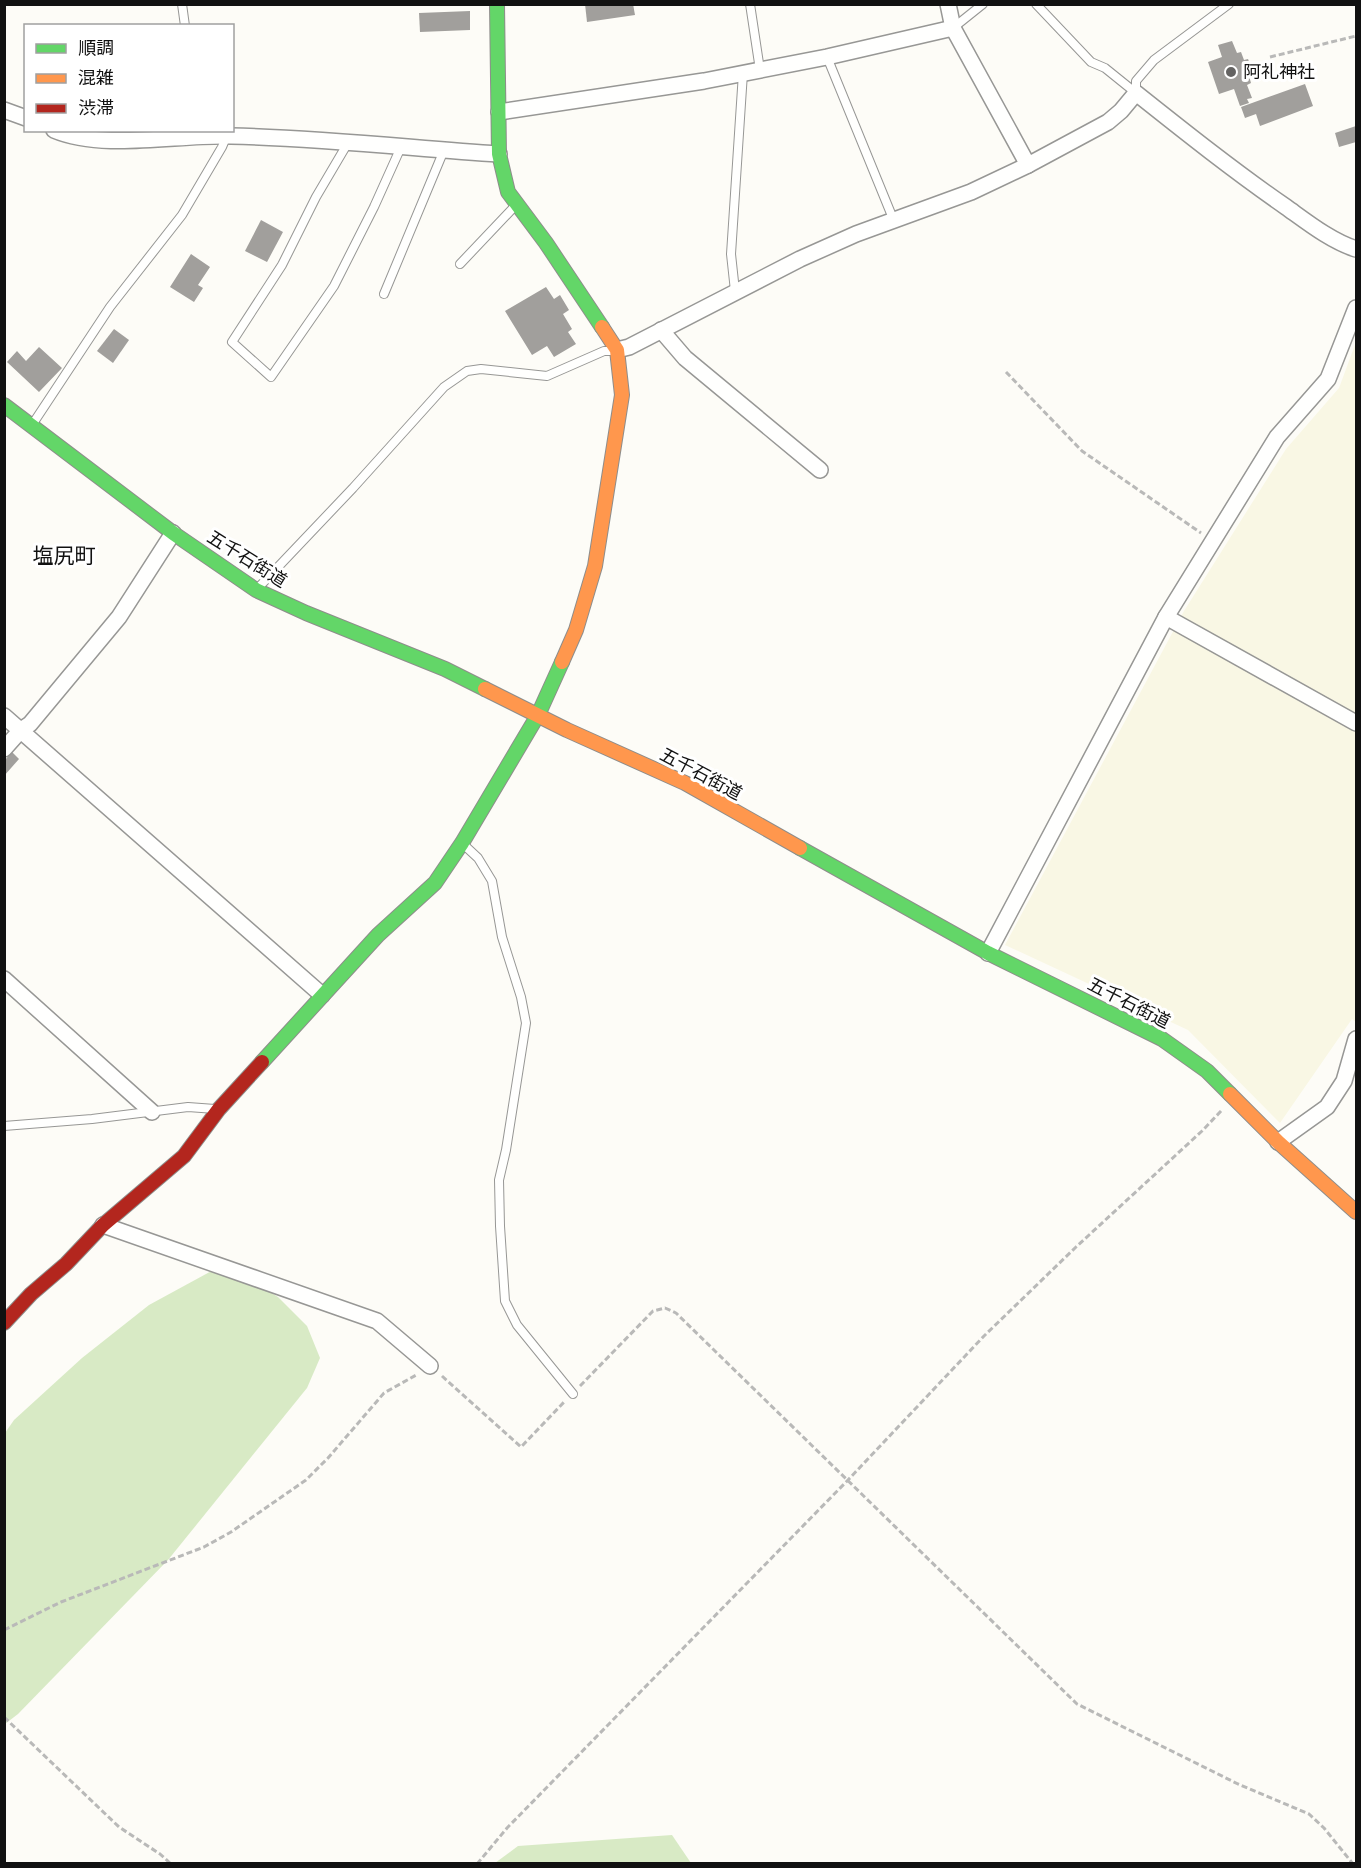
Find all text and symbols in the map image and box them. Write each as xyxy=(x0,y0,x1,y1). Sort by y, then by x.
legend xyxy=(24,24,234,132)
text: 順調 xyxy=(78,35,114,59)
place label: 阿礼神社 xyxy=(1243,59,1315,83)
text: 混雑 xyxy=(78,65,114,89)
marker: 阿礼神社 xyxy=(1224,65,1238,79)
text: 渋滞 xyxy=(78,95,114,119)
street label: 五千石街道 xyxy=(203,524,292,592)
district label: 塩尻町 xyxy=(33,541,96,569)
street label: 五千石街道 xyxy=(656,741,747,805)
street label: 五千石街道 xyxy=(1084,971,1175,1033)

